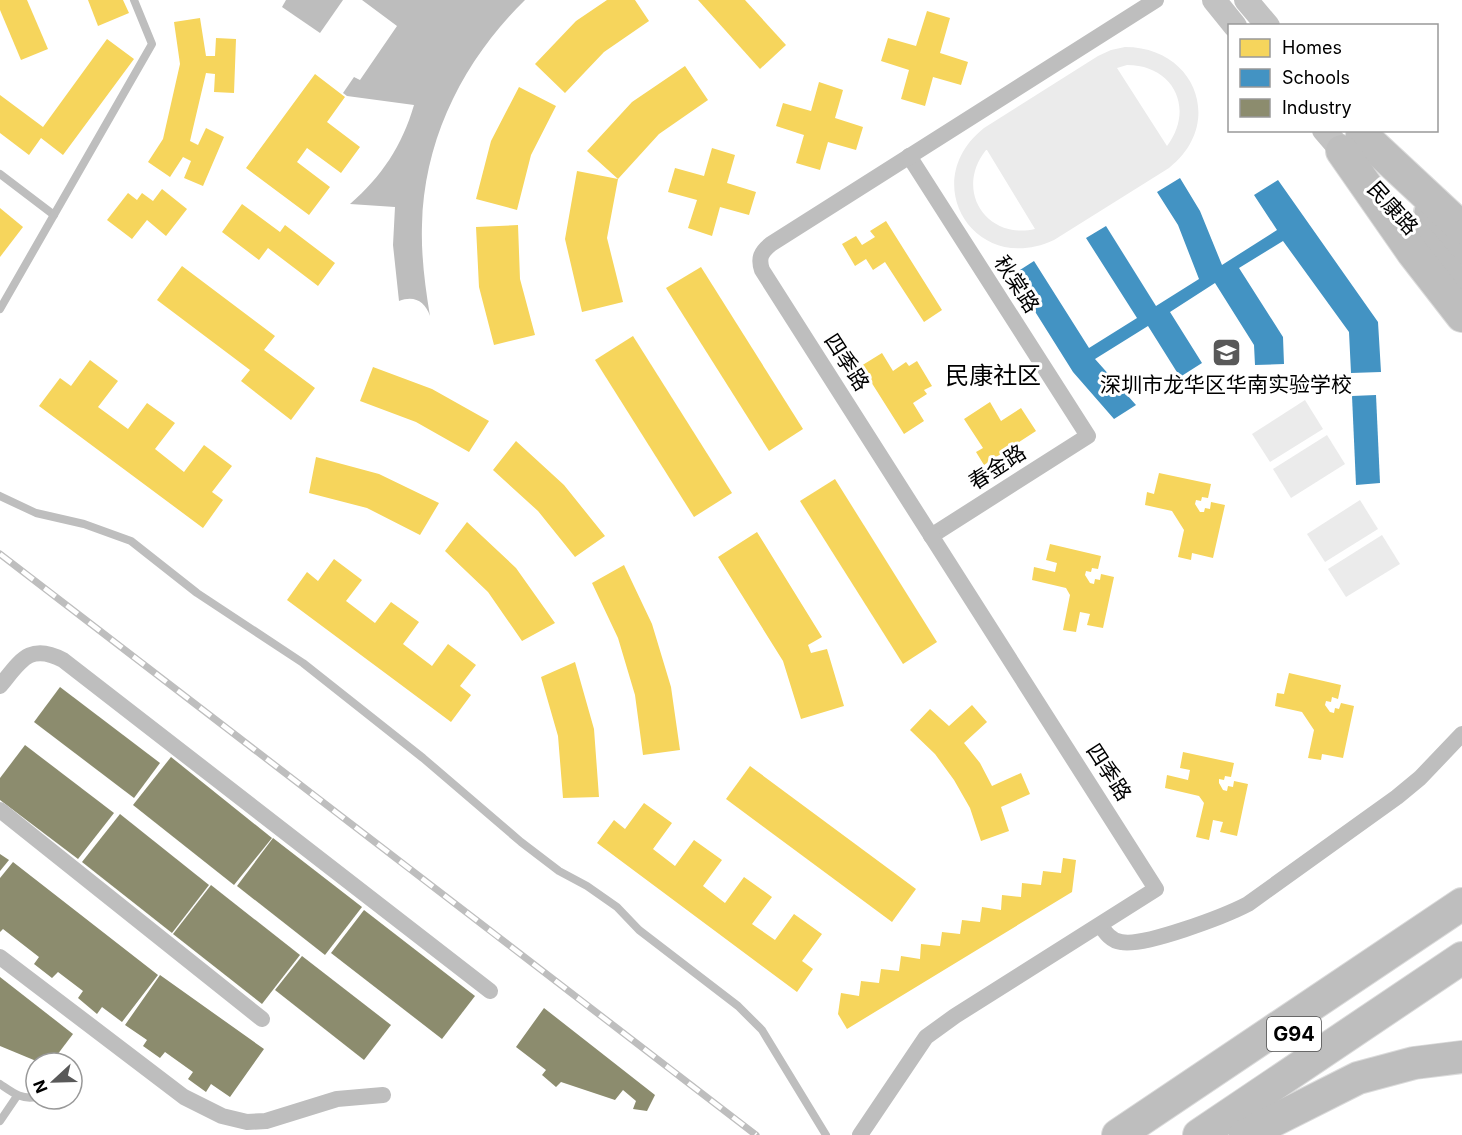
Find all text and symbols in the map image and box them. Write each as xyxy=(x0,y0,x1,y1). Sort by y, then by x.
legend xyxy=(1228,24,1438,132)
text: Homes xyxy=(1282,37,1342,58)
text: Schools xyxy=(1282,67,1350,88)
text: Industry xyxy=(1282,97,1352,118)
street label: 民康路 xyxy=(1363,176,1423,240)
street label: 秋棠路 xyxy=(989,251,1045,317)
street label: 四季路 xyxy=(819,329,875,395)
school or university icon: 深圳市龙华区华南实验学校 xyxy=(1210,337,1242,369)
district label: 民康社区 xyxy=(945,361,1041,390)
place label: 深圳市龙华区华南实验学校 xyxy=(1100,372,1352,397)
street label: 春金路 xyxy=(964,439,1030,495)
street label: 四季路 xyxy=(1081,739,1137,805)
road number: G94 xyxy=(1267,1017,1321,1051)
north arrow xyxy=(24,1051,84,1111)
text: N xyxy=(29,1077,52,1096)

